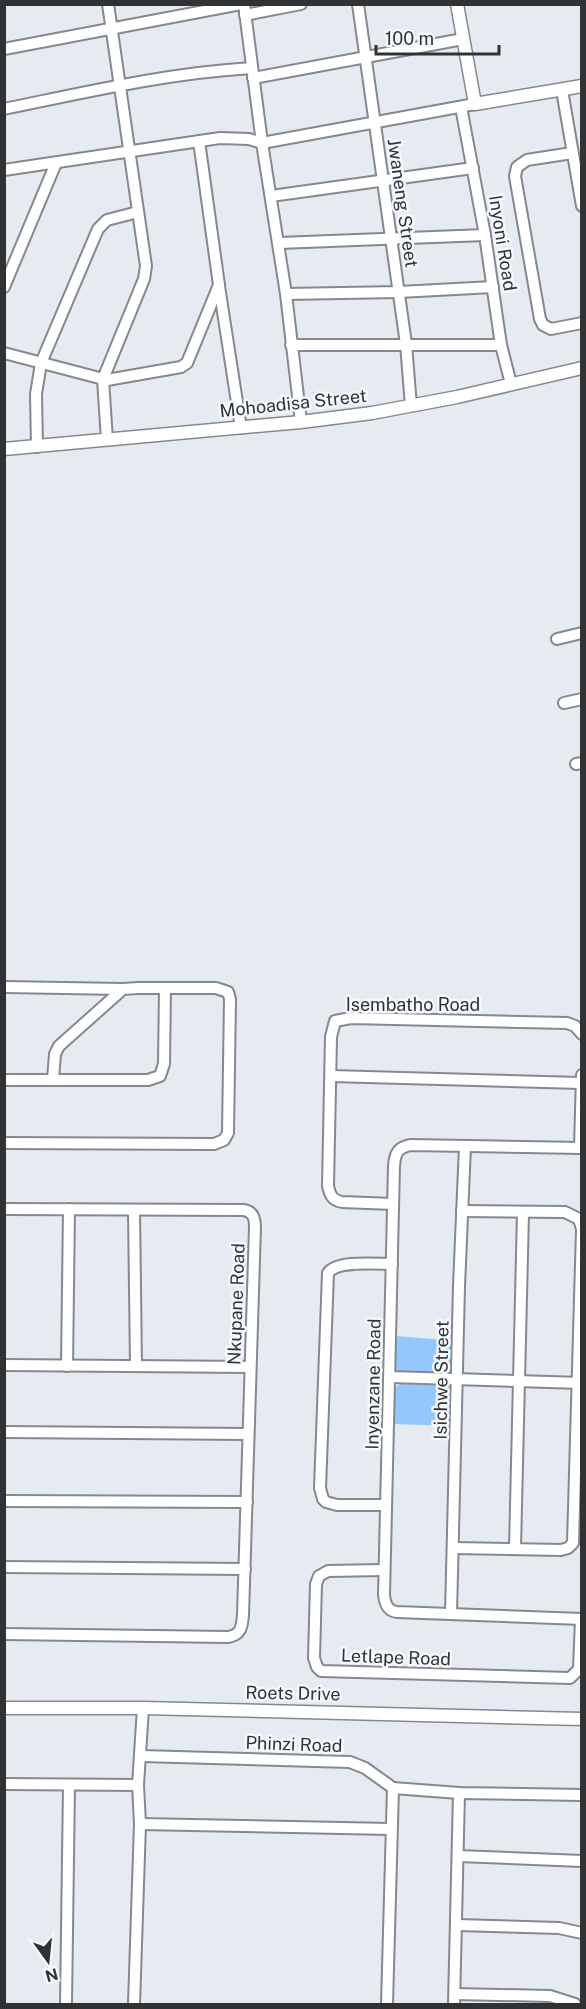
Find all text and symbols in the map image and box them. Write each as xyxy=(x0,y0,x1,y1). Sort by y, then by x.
scale bar xyxy=(376,18,499,56)
text: 100 m xyxy=(385,28,434,49)
street label: Jwaneng Street xyxy=(384,137,422,269)
street label: Inyoni Road xyxy=(485,194,521,292)
street label: Mohoadisa Street xyxy=(218,385,368,421)
street label: Isembatho Road xyxy=(346,994,480,1015)
street label: Nkupane Road xyxy=(223,1243,249,1365)
street label: Inyenzane Road xyxy=(361,1318,385,1450)
street label: Isichwe Street xyxy=(429,1320,453,1440)
street label: Letlape Road xyxy=(341,1645,451,1669)
street label: Roets Drive xyxy=(245,1682,341,1704)
street label: Phinzi Road xyxy=(245,1732,343,1756)
north arrow xyxy=(18,1931,78,1991)
text: N xyxy=(43,1964,60,1986)

